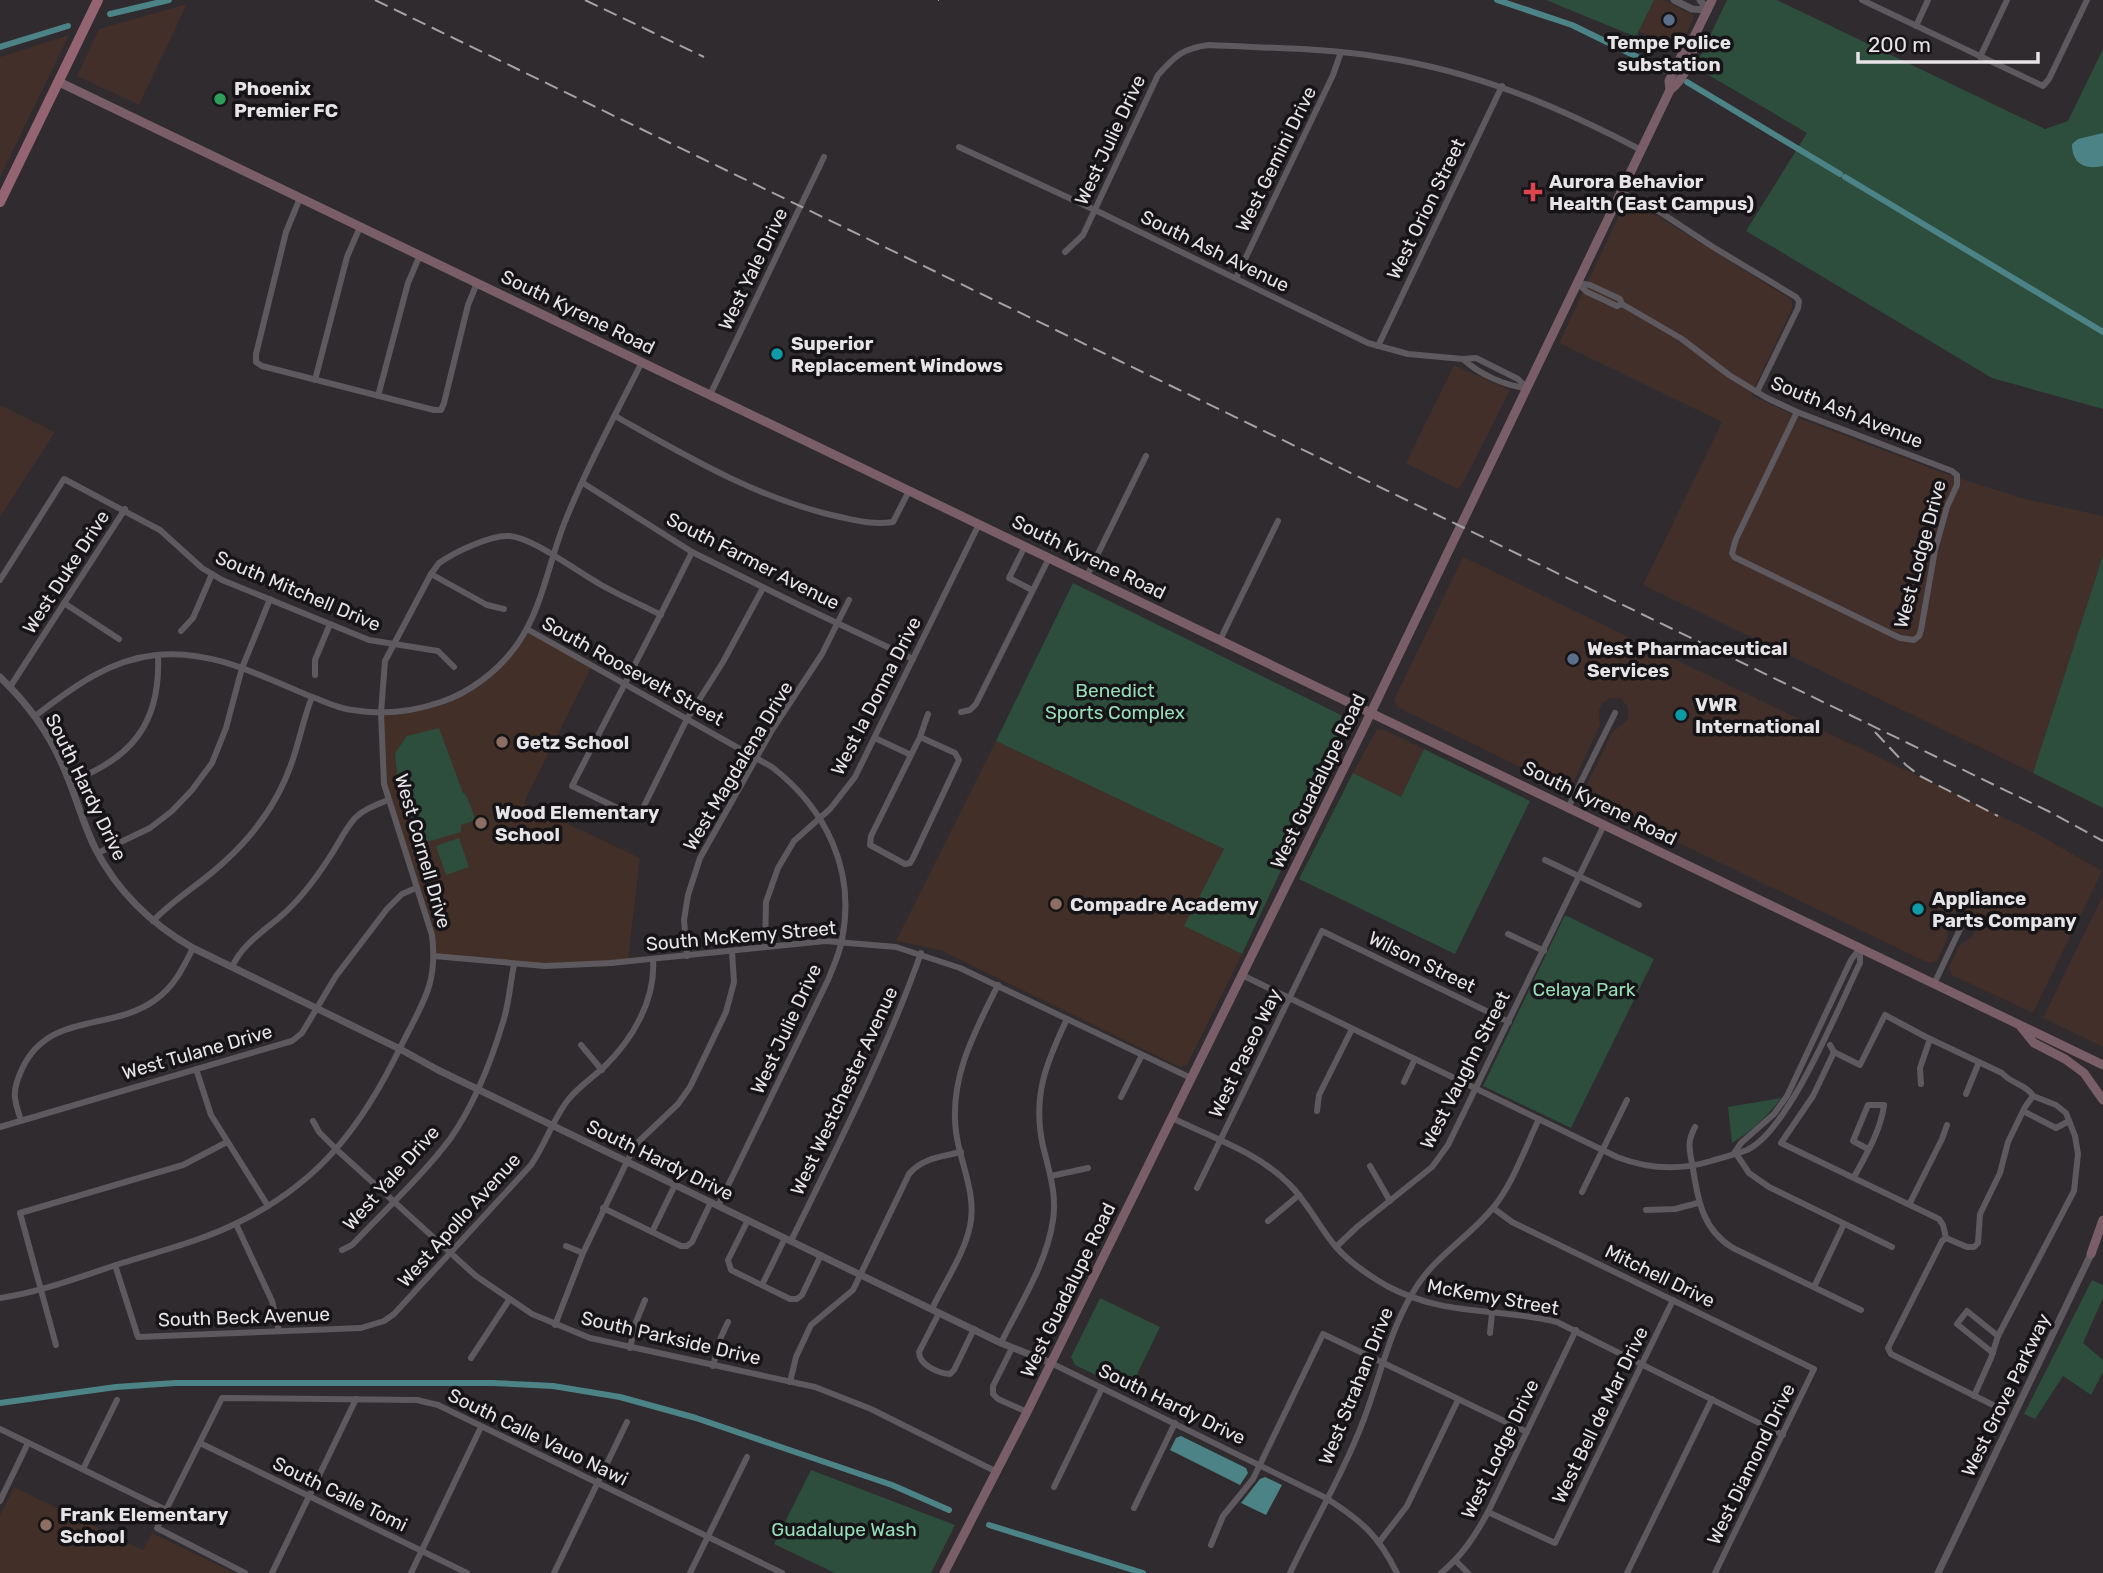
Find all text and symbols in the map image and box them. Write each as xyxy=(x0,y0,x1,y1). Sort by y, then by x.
marker: Tempe Police substation xyxy=(1661,12,1677,28)
scale bar xyxy=(1858,21,2038,65)
place label: Tempe Police substation xyxy=(1607,31,1731,76)
text: 200 m xyxy=(1868,32,1931,57)
street label: West Julie Drive xyxy=(1070,71,1150,209)
place label: Phoenix Premier FC xyxy=(234,77,338,122)
street label: West Gemini Drive xyxy=(1231,83,1321,235)
marker: Phoenix Premier FC xyxy=(212,91,228,107)
street label: West Orion Street xyxy=(1382,134,1470,283)
place label: Aurora Behavior Health (East Campus) xyxy=(1549,170,1754,215)
marker: Aurora Behavior Health (East Campus) xyxy=(1523,182,1543,202)
street label: West Yale Drive xyxy=(713,204,793,334)
street label: South Ash Avenue xyxy=(1137,205,1293,297)
street label: South Kyrene Road xyxy=(497,265,659,359)
place label: Superior Replacement Windows xyxy=(791,332,1003,377)
marker: Superior Replacement Windows xyxy=(769,346,785,362)
street label: South Ash Avenue xyxy=(1768,371,1926,453)
street label: West Lodge Drive xyxy=(1889,477,1951,631)
street label: West Duke Drive xyxy=(18,506,114,638)
street label: South Farmer Avenue xyxy=(663,507,843,615)
street label: South Kyrene Road xyxy=(1008,510,1170,604)
street label: South Mitchell Drive xyxy=(212,546,384,636)
street label: South Roosevelt Street xyxy=(538,611,728,731)
street label: West la Donna Drive xyxy=(826,613,926,779)
place label: West Pharmaceutical Services xyxy=(1587,637,1788,682)
marker: West Pharmaceutical Services xyxy=(1565,651,1581,667)
street label: West Magdalena Drive xyxy=(678,677,798,855)
park label: Benedict Sports Complex xyxy=(1045,679,1185,724)
street label: West Guadalupe Road xyxy=(1266,690,1370,872)
place label: VWR International xyxy=(1695,693,1820,738)
marker: VWR International xyxy=(1673,707,1689,723)
street label: South Hardy Drive xyxy=(40,710,132,864)
place label: Getz School xyxy=(516,731,629,754)
marker: Getz School xyxy=(494,734,510,750)
street label: South Kyrene Road xyxy=(1519,756,1681,850)
street label: West Cornell Drive xyxy=(390,771,456,931)
place label: Wood Elementary School xyxy=(495,801,660,846)
marker: Wood Elementary School xyxy=(473,815,489,831)
place label: Appliance Parts Company xyxy=(1932,887,2077,932)
place label: Compadre Academy xyxy=(1070,893,1259,916)
marker: Compadre Academy xyxy=(1048,896,1064,912)
marker: Appliance Parts Company xyxy=(1910,901,1926,917)
street label: South McKemy Street xyxy=(645,916,838,956)
street label: Wilson Street xyxy=(1365,926,1480,998)
street label: West Julie Drive xyxy=(746,960,826,1098)
park label: Celaya Park xyxy=(1533,978,1636,1001)
street label: West Westchester Avenue xyxy=(786,983,902,1199)
street label: West Paseo Way xyxy=(1204,985,1286,1121)
street label: West Vaughn Street xyxy=(1415,987,1515,1153)
street label: West Tulane Drive xyxy=(119,1020,275,1084)
street label: South Hardy Drive xyxy=(583,1114,737,1206)
street label: West Yale Drive xyxy=(338,1121,444,1235)
street label: West Apollo Avenue xyxy=(393,1148,525,1292)
street label: West Guadalupe Road xyxy=(1016,1199,1120,1381)
street label: Mitchell Drive xyxy=(1601,1239,1719,1313)
street label: McKemy Street xyxy=(1425,1274,1561,1320)
street label: South Beck Avenue xyxy=(158,1303,330,1331)
street label: West Strahan Drive xyxy=(1314,1304,1398,1468)
street label: South Parkside Drive xyxy=(579,1306,763,1370)
street label: West Grove Parkway xyxy=(1957,1310,2055,1480)
street label: West Bell de Mar Drive xyxy=(1547,1323,1653,1507)
street label: South Hardy Drive xyxy=(1095,1358,1249,1450)
street label: West Lodge Drive xyxy=(1456,1376,1544,1522)
street label: West Diamond Drive xyxy=(1702,1380,1800,1548)
street label: South Calle Vauo Nawi xyxy=(444,1383,632,1491)
street label: South Calle Tomi xyxy=(269,1452,411,1536)
place label: Frank Elementary School xyxy=(60,1503,229,1548)
marker: Frank Elementary School xyxy=(38,1517,54,1533)
park label: Guadalupe Wash xyxy=(771,1518,917,1541)

